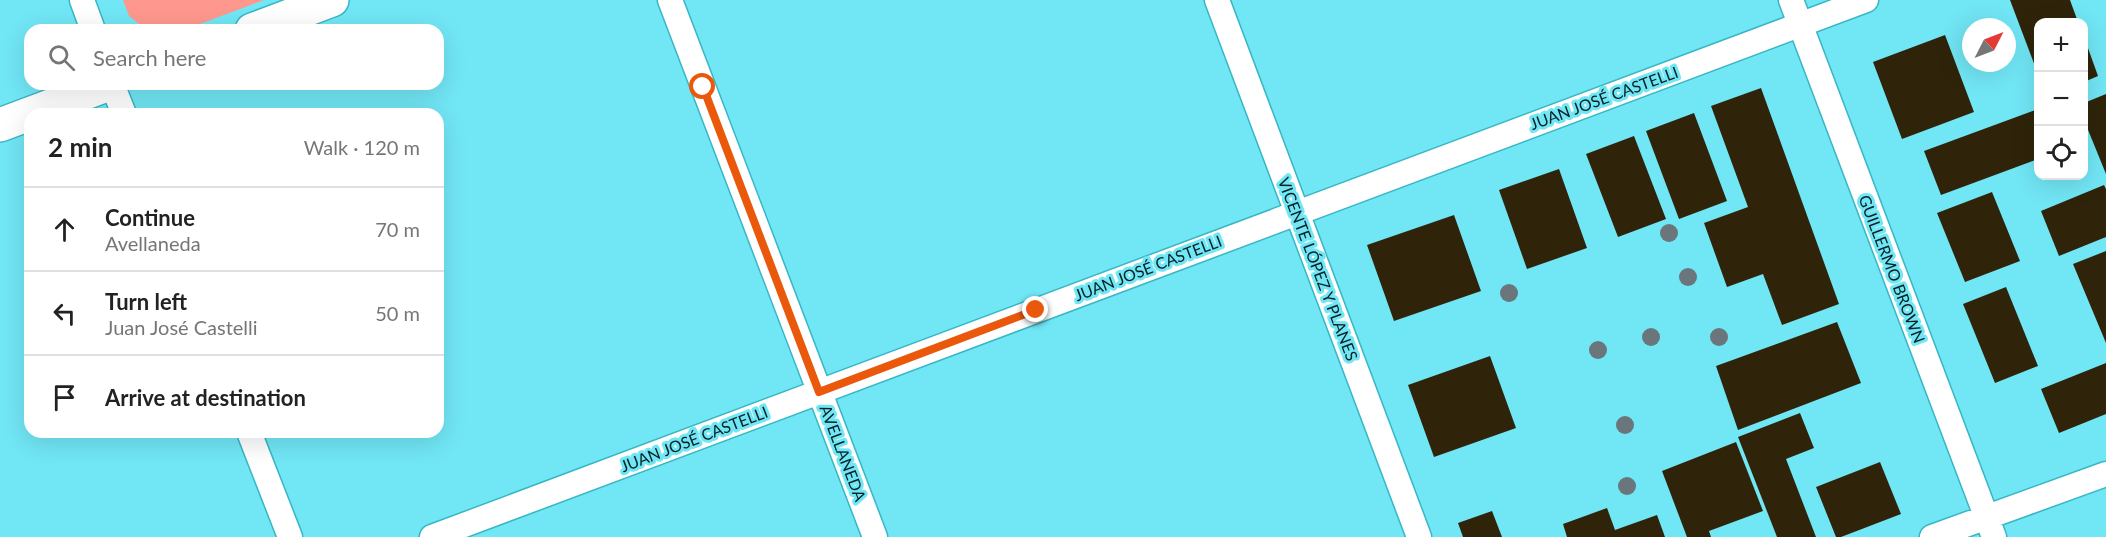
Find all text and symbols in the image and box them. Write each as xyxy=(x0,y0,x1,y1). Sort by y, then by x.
north arrow xyxy=(1962,18,2016,72)
map controls xyxy=(2034,18,2088,180)
button: + xyxy=(2034,18,2088,72)
search box xyxy=(24,24,444,90)
icon: search xyxy=(45,41,78,74)
text: Search here xyxy=(93,44,206,71)
street label: JUAN JOSÉ CASTELLI xyxy=(1527,62,1681,133)
button: − xyxy=(2034,72,2088,126)
route start xyxy=(689,73,715,99)
button: locate xyxy=(2034,126,2088,180)
text: 2 min xyxy=(48,131,112,163)
text: Walk · 120 m xyxy=(304,135,420,159)
street label: VICENTE LÓPEZ Y PLANES xyxy=(1275,174,1362,363)
street label: GUILLERMO BROWN xyxy=(1855,192,1929,346)
text: Continue xyxy=(105,204,195,231)
icon: ahead xyxy=(48,213,81,246)
text: 70 m xyxy=(375,217,420,241)
text: Avellaneda xyxy=(105,231,201,255)
street label: JUAN JOSÉ CASTELLI xyxy=(1071,231,1224,304)
text: Turn left xyxy=(105,288,187,315)
route end xyxy=(1022,296,1048,322)
icon: left xyxy=(48,297,81,330)
text: 50 m xyxy=(375,301,420,325)
text: Juan José Castelli xyxy=(105,315,258,339)
icon: arrive xyxy=(48,381,81,414)
text: Arrive at destination xyxy=(105,384,306,411)
street label: JUAN JOSÉ CASTELLI xyxy=(617,402,770,475)
street label: AVELLANEDA xyxy=(816,402,871,504)

